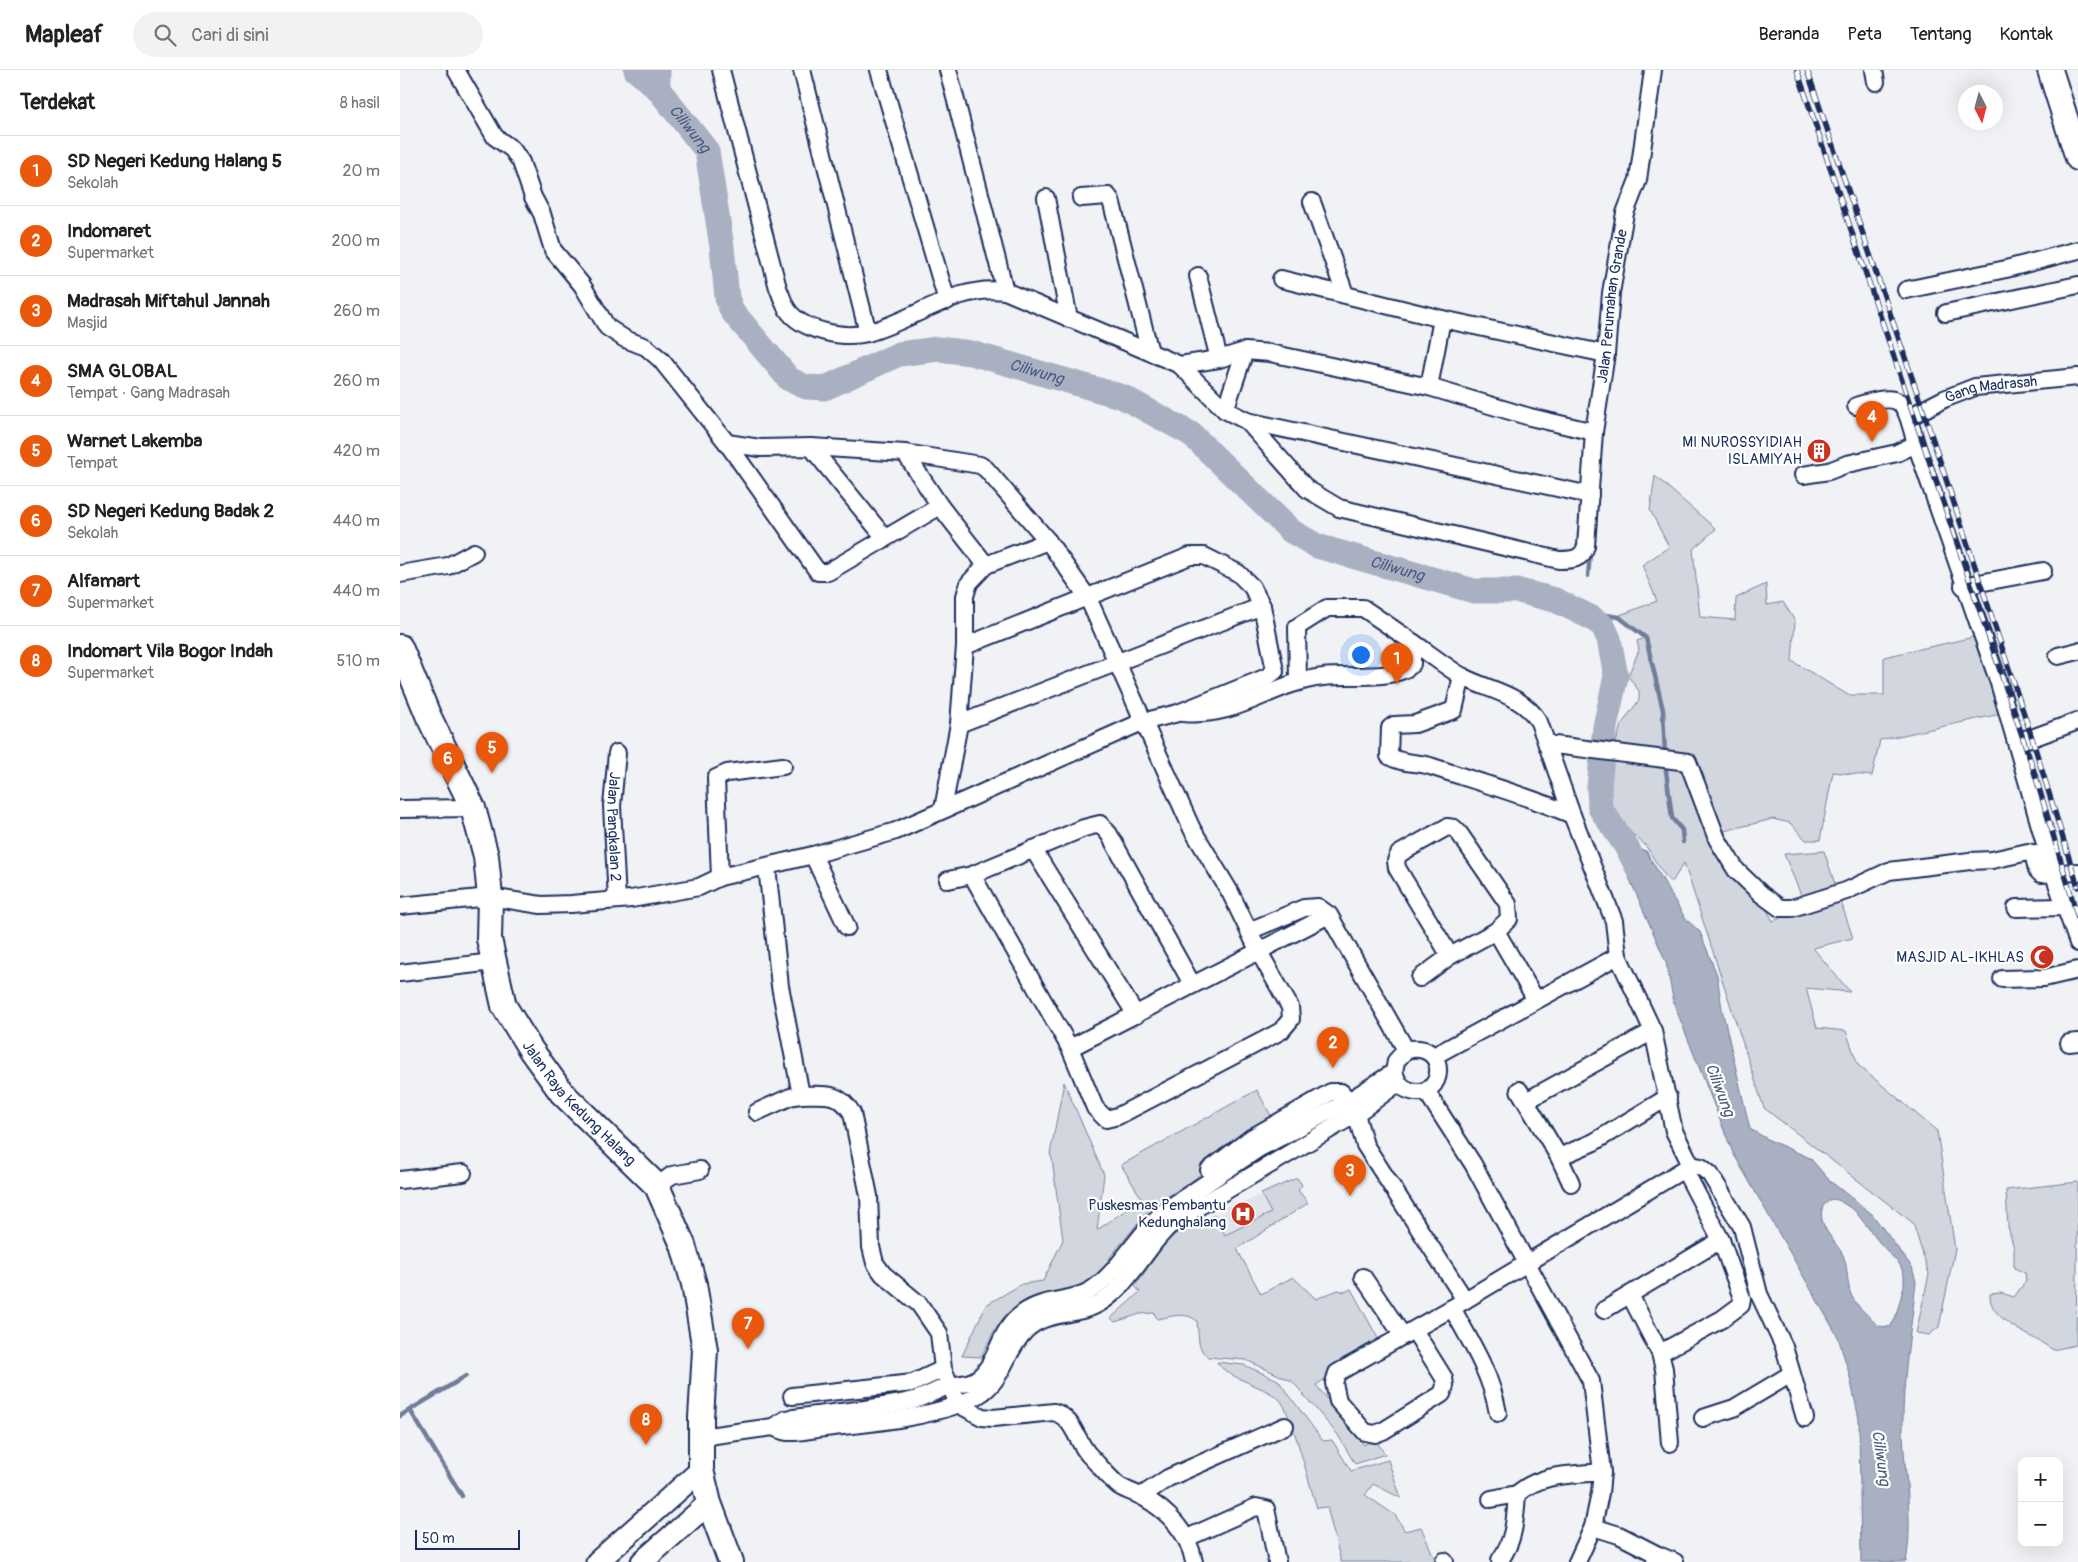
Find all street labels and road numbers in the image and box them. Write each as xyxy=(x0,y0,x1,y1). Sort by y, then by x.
street label: Jalan Perumahan Grande xyxy=(1592,227,1632,384)
street label: Gang Madrasah xyxy=(1942,372,2038,407)
street label: Jalan Pangkalan 2 xyxy=(602,771,626,882)
street label: Jalan Raya Kedung Halang xyxy=(518,1037,640,1170)

